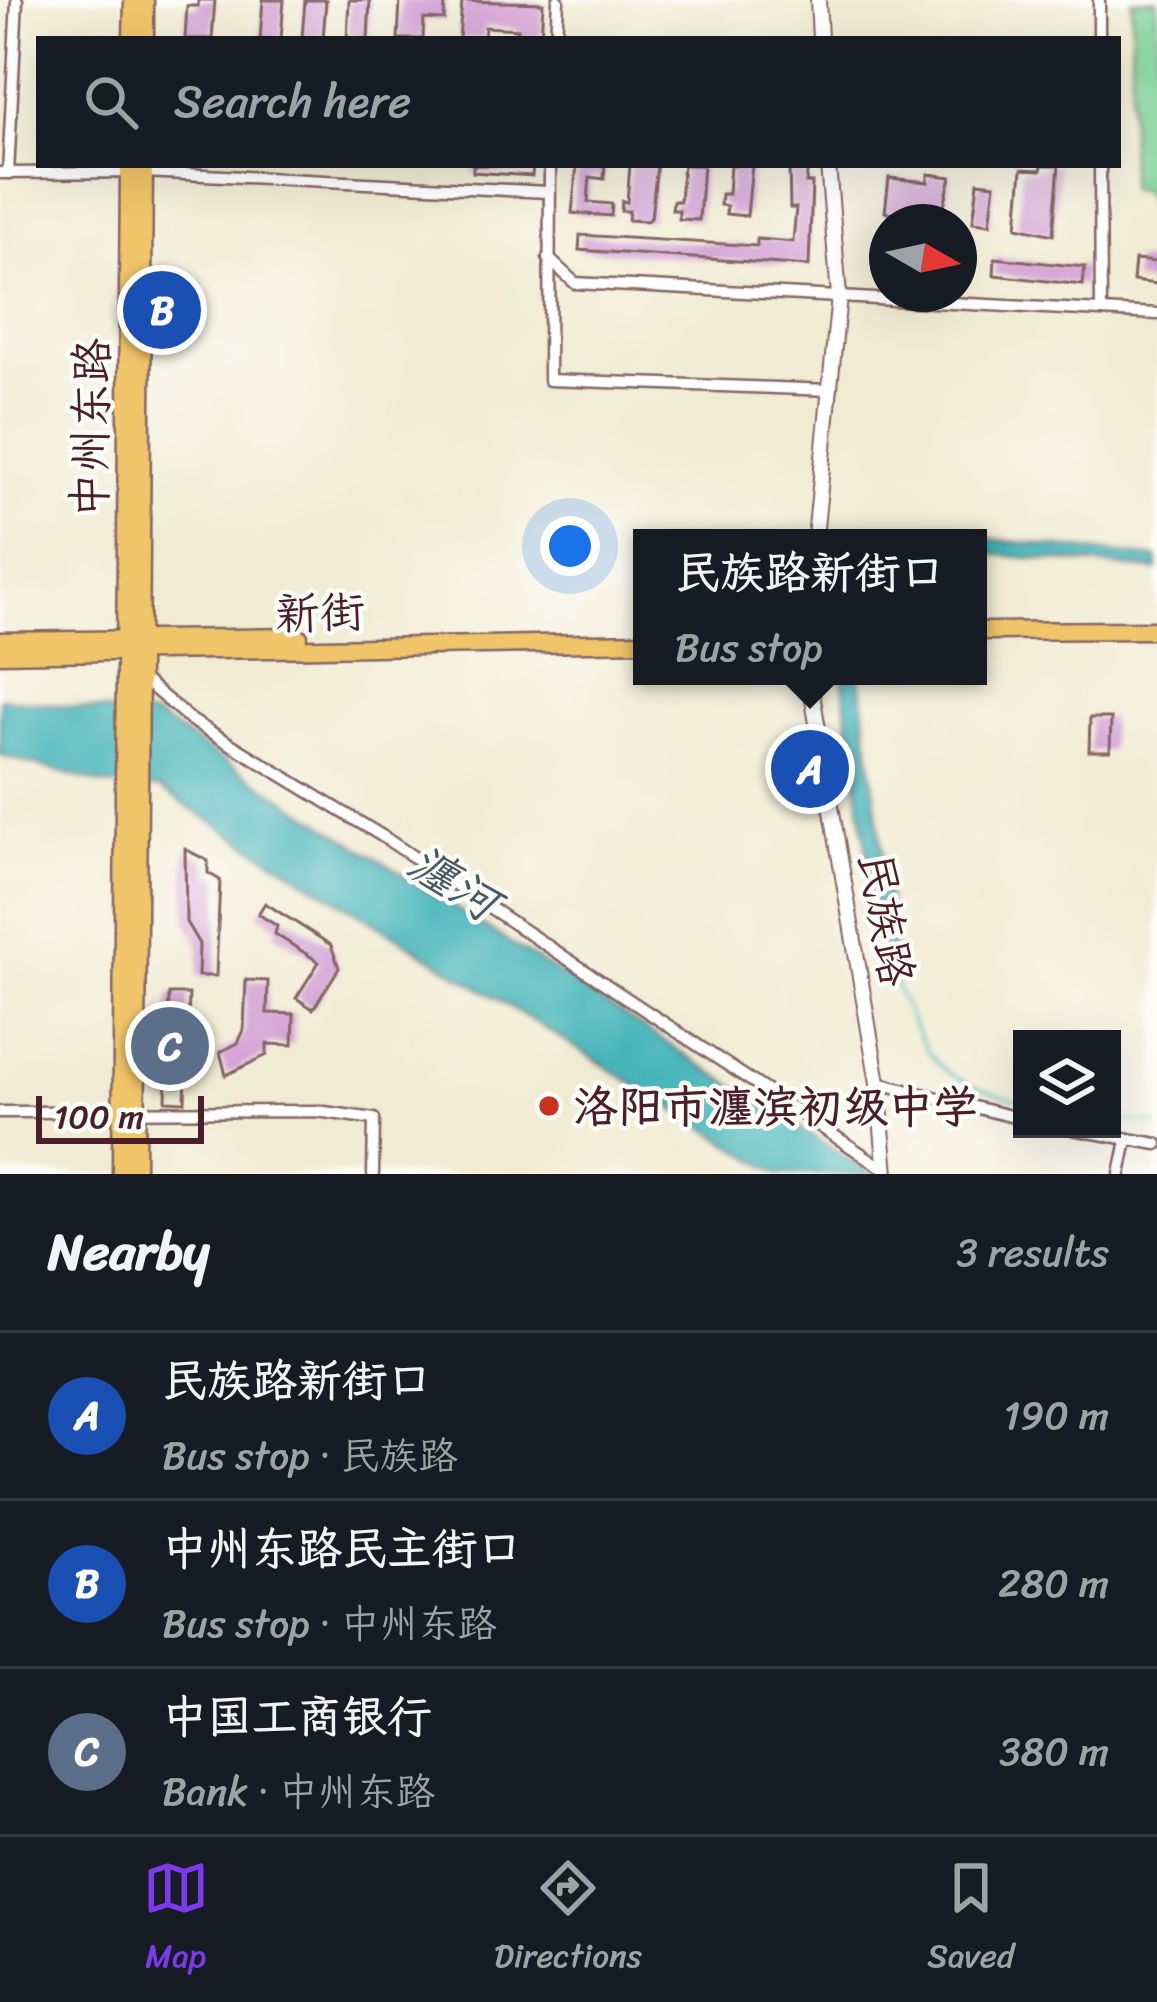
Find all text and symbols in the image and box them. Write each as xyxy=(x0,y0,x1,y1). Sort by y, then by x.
search box xyxy=(36,36,1121,168)
text: Search here xyxy=(174,62,411,142)
icon: search xyxy=(78,69,144,135)
north arrow xyxy=(869,204,977,312)
pin: B xyxy=(123,265,201,355)
street label: 中州东路 xyxy=(49,337,133,519)
your location xyxy=(540,516,600,576)
popup xyxy=(633,529,987,685)
text: 民族路新街口 xyxy=(675,533,945,613)
street label: 新街 xyxy=(274,571,366,655)
text: Bus stop xyxy=(675,613,823,682)
pin: A xyxy=(771,724,849,814)
water label: 瀍河 xyxy=(391,821,523,948)
street label: 民族路 xyxy=(835,846,937,993)
pin: C xyxy=(131,1001,209,1091)
map controls xyxy=(1013,1030,1121,1138)
button: layers xyxy=(1013,1030,1121,1138)
place label: 洛阳市瀍滨初级中学 xyxy=(573,1067,978,1147)
text: 100 m xyxy=(54,1088,144,1146)
scale bar xyxy=(36,1090,204,1143)
marker: 洛阳市瀍滨初级中学 xyxy=(536,1093,562,1119)
text: Nearby xyxy=(48,1207,209,1297)
text: 3 results xyxy=(956,1218,1109,1287)
text: 民族路新街口 xyxy=(162,1341,432,1421)
text: A xyxy=(74,1381,100,1450)
text: 190 m xyxy=(1004,1381,1109,1450)
text: Bus stop · 民族路 xyxy=(162,1421,457,1490)
text: 中州东路民主街口 xyxy=(162,1509,522,1589)
text: B xyxy=(75,1549,99,1618)
text: 280 m xyxy=(998,1549,1109,1618)
text: Bus stop · 中州东路 xyxy=(162,1589,496,1658)
text: 中国工商银行 xyxy=(162,1677,432,1757)
text: C xyxy=(75,1717,99,1786)
text: 380 m xyxy=(999,1717,1109,1786)
text: Bank · 中州东路 xyxy=(162,1757,435,1826)
tab: Map xyxy=(143,1855,209,1985)
tab: Directions xyxy=(494,1855,642,1985)
tab: Saved xyxy=(927,1855,1014,1985)

